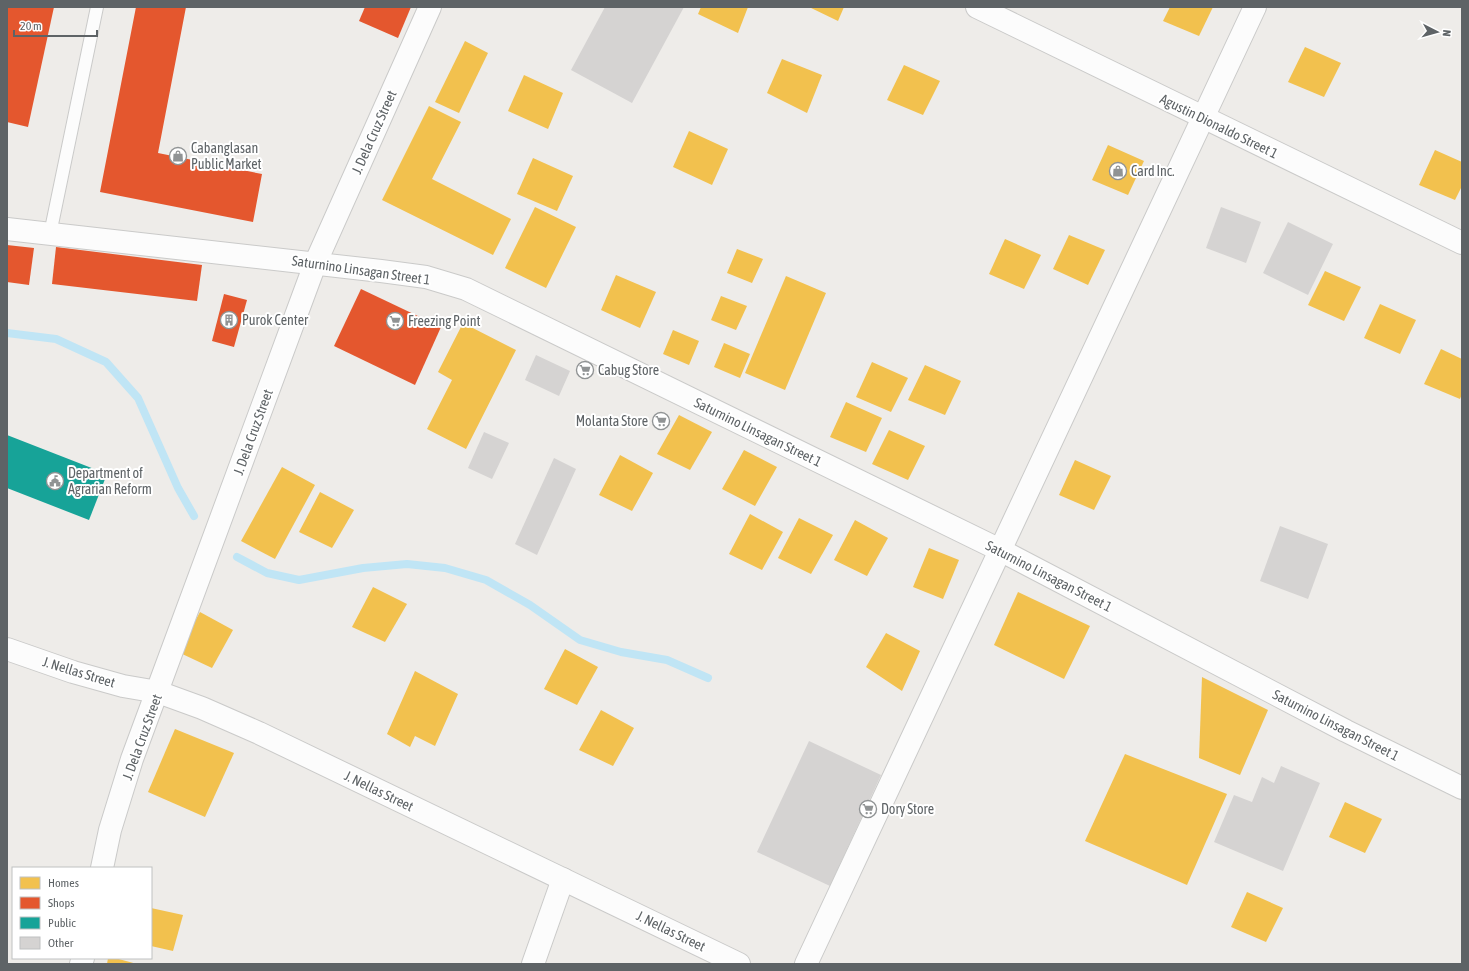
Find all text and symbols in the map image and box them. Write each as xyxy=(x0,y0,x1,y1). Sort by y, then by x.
scale bar xyxy=(14,12,97,38)
north arrow xyxy=(1417,12,1457,52)
text: 20 m xyxy=(20,19,42,33)
text: N xyxy=(1441,29,1453,37)
street label: J. Dela Cruz Street xyxy=(348,88,400,176)
street label: Agustin Dionaldo Street 1 xyxy=(1157,90,1281,162)
place label: Cabanglasan Public Market xyxy=(191,140,262,172)
shop icon: Cabanglasan Public Market xyxy=(168,146,188,166)
shop icon: Card Inc. xyxy=(1108,161,1128,181)
place label: Card Inc. xyxy=(1131,163,1175,179)
street label: Saturnino Linsagan Street 1 xyxy=(291,252,431,288)
building icon: Purok Center xyxy=(219,310,239,330)
supermarket icon: Freezing Point xyxy=(385,311,405,331)
place label: Purok Center xyxy=(242,312,309,328)
place label: Freezing Point xyxy=(408,313,480,329)
supermarket icon: Cabug Store xyxy=(575,360,595,380)
place label: Cabug Store xyxy=(598,362,659,378)
street label: J. Dela Cruz Street xyxy=(230,387,276,477)
street label: Saturnino Linsagan Street 1 xyxy=(692,394,824,470)
supermarket icon: Molanta Store xyxy=(651,411,671,431)
place label: Molanta Store xyxy=(576,413,648,429)
place label: Department of Agrarian Reform xyxy=(68,465,152,497)
public building icon: Department of Agrarian Reform xyxy=(45,471,65,491)
street label: Saturnino Linsagan Street 1 xyxy=(983,537,1115,615)
street label: J. Nellas Street xyxy=(41,653,117,691)
street label: Saturnino Linsagan Street 1 xyxy=(1270,686,1402,764)
street label: J. Dela Cruz Street xyxy=(119,692,165,782)
street label: J. Nellas Street xyxy=(342,767,416,815)
supermarket icon: Dory Store xyxy=(858,799,878,819)
place label: Dory Store xyxy=(881,801,934,817)
legend xyxy=(12,867,152,959)
text: Homes xyxy=(48,876,79,890)
text: Shops xyxy=(48,896,74,910)
street label: J. Nellas Street xyxy=(634,907,708,955)
text: Public xyxy=(48,916,76,930)
text: Other xyxy=(48,936,74,950)

